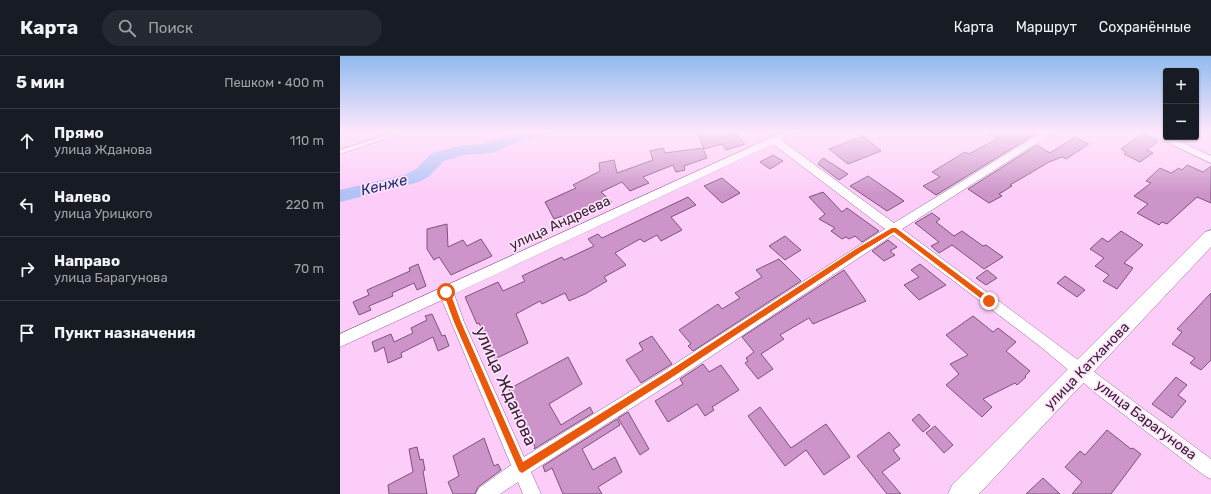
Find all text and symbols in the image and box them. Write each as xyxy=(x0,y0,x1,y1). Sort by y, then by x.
search box xyxy=(102,10,382,46)
text: Карта xyxy=(20,16,78,39)
icon: search xyxy=(116,17,138,39)
text: Поиск xyxy=(148,19,193,37)
text: Карта xyxy=(954,19,994,36)
text: Маршрут xyxy=(1016,19,1077,36)
text: Сохранённые xyxy=(1099,19,1191,36)
map controls xyxy=(1163,68,1199,140)
button: + xyxy=(1163,68,1199,104)
text: 5 мин xyxy=(16,72,65,92)
text: Пешком · 400 m xyxy=(224,75,324,90)
button: − xyxy=(1163,104,1199,140)
text: Прямо xyxy=(54,124,104,142)
icon: ahead xyxy=(16,130,38,152)
text: 110 m xyxy=(290,133,324,148)
text: улица Жданова xyxy=(54,142,152,157)
water label: Кенже xyxy=(359,170,410,199)
text: Налево xyxy=(54,188,111,206)
street label: улица Андреева xyxy=(507,192,613,254)
icon: left xyxy=(16,194,38,216)
text: 220 m xyxy=(286,197,324,212)
text: улица Урицкого xyxy=(54,206,152,221)
text: Направо xyxy=(54,252,120,270)
icon: right xyxy=(16,258,38,280)
text: 70 m xyxy=(294,261,324,276)
text: улица Барагунова xyxy=(54,270,168,285)
route start xyxy=(437,283,455,301)
route end xyxy=(980,292,998,310)
street label: улица Катханова xyxy=(1041,319,1133,413)
icon: arrive xyxy=(16,322,38,344)
street label: улица Жданова xyxy=(471,323,541,449)
text: Пункт назначения xyxy=(54,324,196,342)
street label: улица Барагунова xyxy=(1092,376,1200,464)

